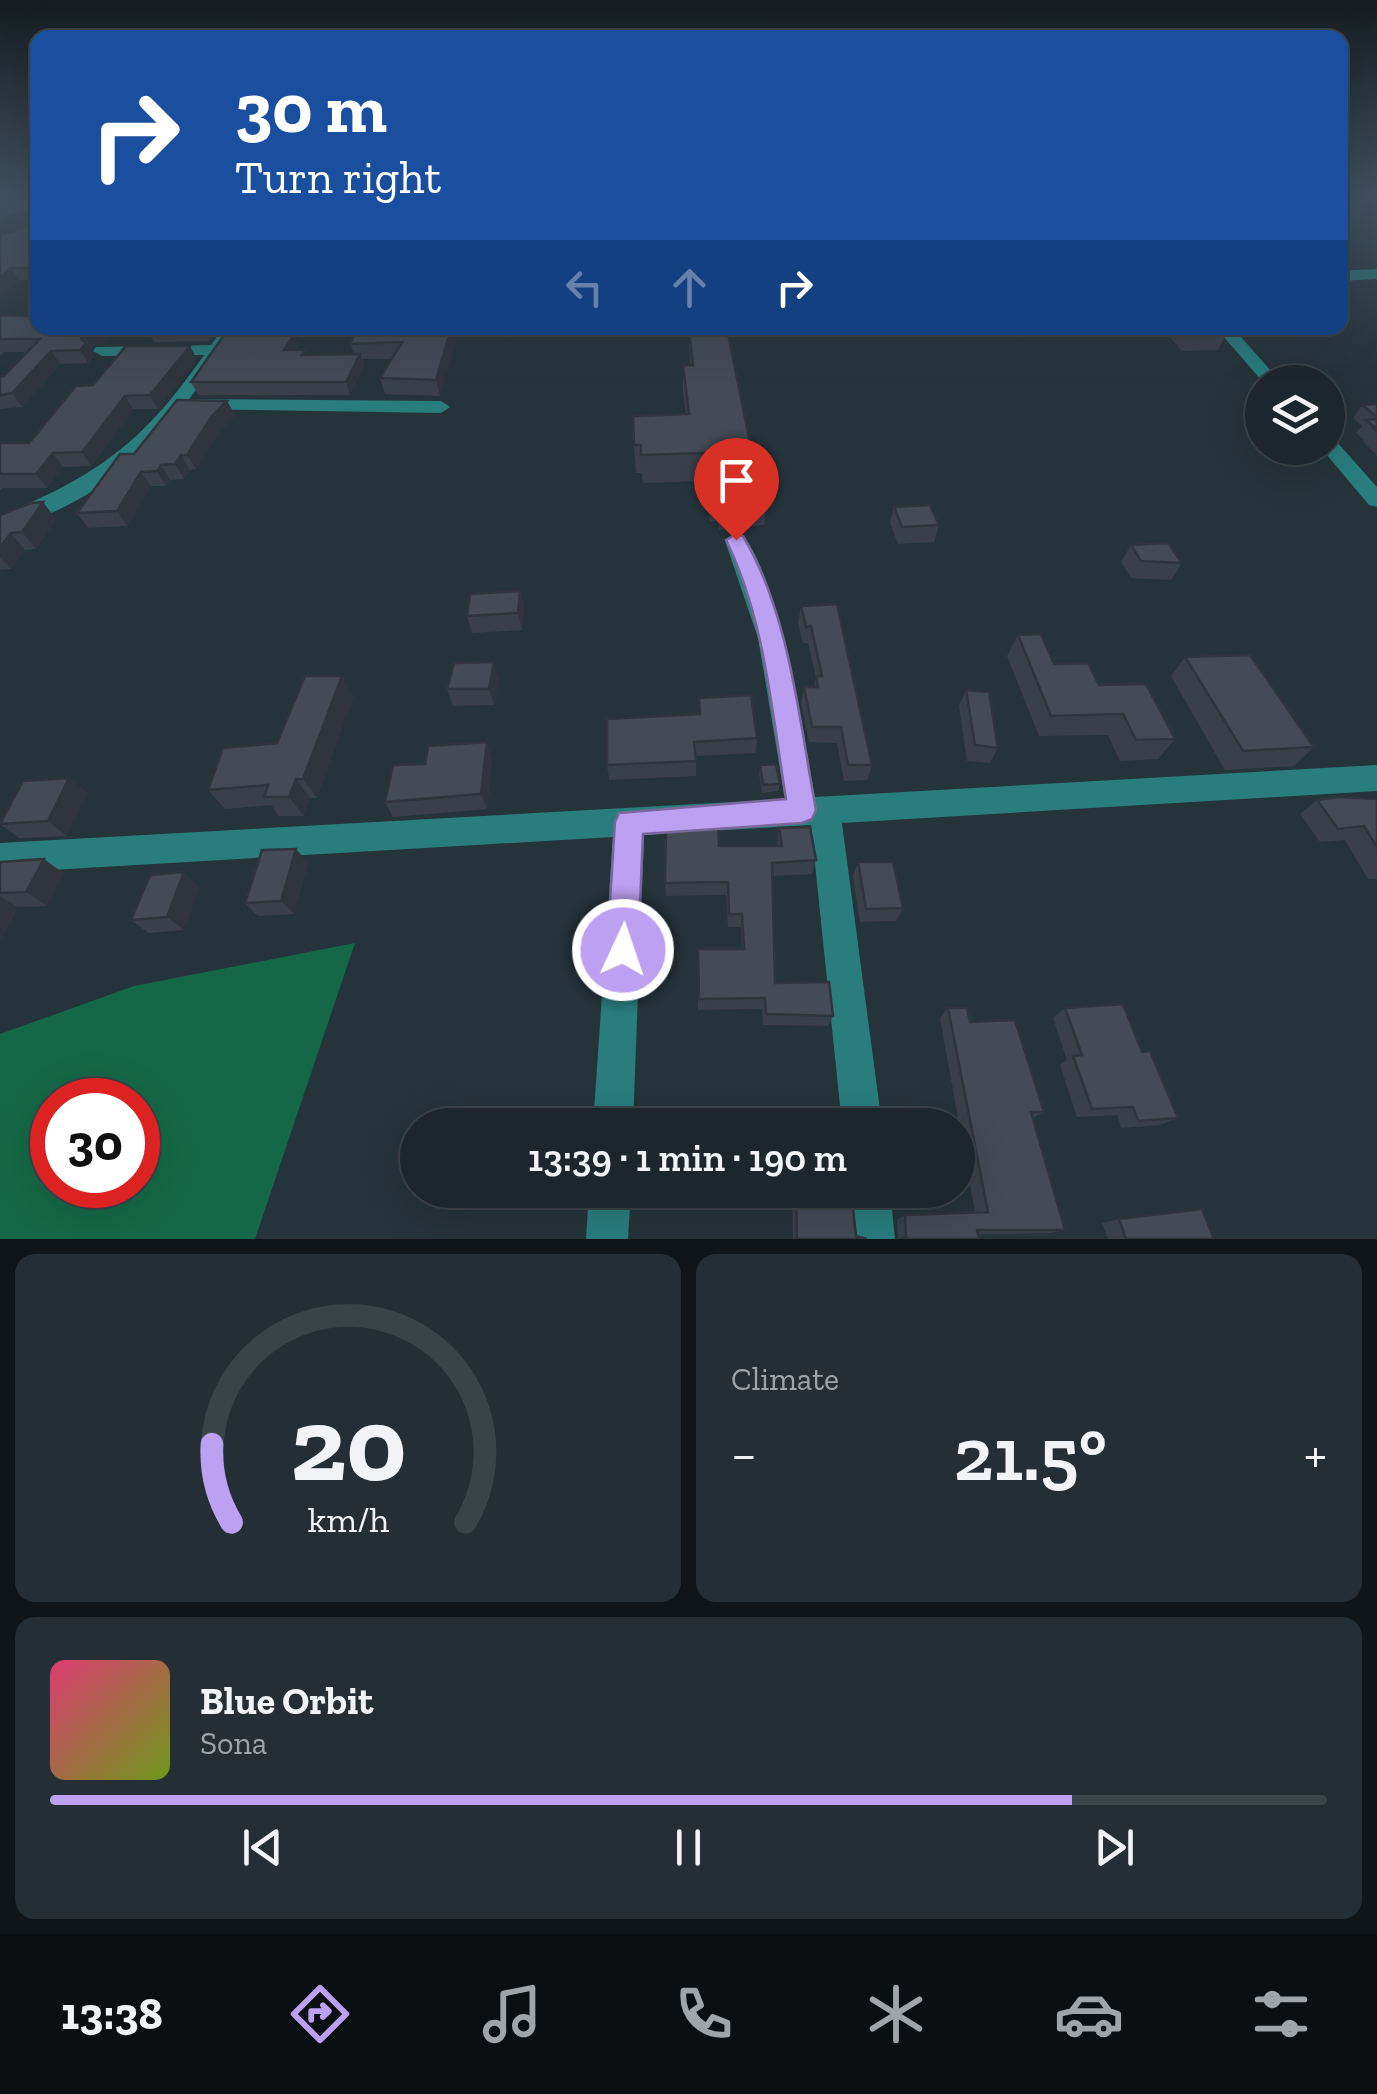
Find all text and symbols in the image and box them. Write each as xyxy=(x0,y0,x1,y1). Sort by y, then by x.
text: 30 m xyxy=(235,66,387,150)
icon: right xyxy=(70,70,200,200)
text: Turn right xyxy=(235,151,441,205)
icon: left xyxy=(557,260,612,315)
icon: ahead xyxy=(662,260,717,315)
icon: right xyxy=(767,260,822,315)
map controls xyxy=(1245,365,1345,465)
button: layers xyxy=(1245,365,1345,465)
pin xyxy=(694,438,779,541)
icon: arrive xyxy=(709,453,764,508)
position arrow xyxy=(571,898,675,1002)
speed limit sign: 30 xyxy=(30,1078,160,1208)
text: 13:39 · 1 min · 190 m xyxy=(528,1135,847,1181)
text: Climate xyxy=(731,1360,839,1398)
text: 20 xyxy=(290,1382,406,1507)
text: 21.5° xyxy=(954,1409,1107,1499)
text: − xyxy=(731,1421,757,1487)
text: + xyxy=(1304,1421,1327,1487)
text: km/h xyxy=(307,1498,389,1541)
text: Blue Orbit xyxy=(200,1678,373,1724)
text: Sona xyxy=(200,1724,267,1762)
icon: previous xyxy=(235,1820,290,1875)
icon: pause xyxy=(661,1820,716,1875)
icon: next xyxy=(1087,1820,1142,1875)
icon: directions xyxy=(285,1979,355,2049)
icon: music xyxy=(477,1979,547,2049)
icon: phone xyxy=(669,1979,739,2049)
icon: climate xyxy=(861,1979,931,2049)
icon: car xyxy=(1054,1979,1124,2049)
icon: filters xyxy=(1246,1979,1316,2049)
text: 13:38 xyxy=(61,1987,163,2041)

